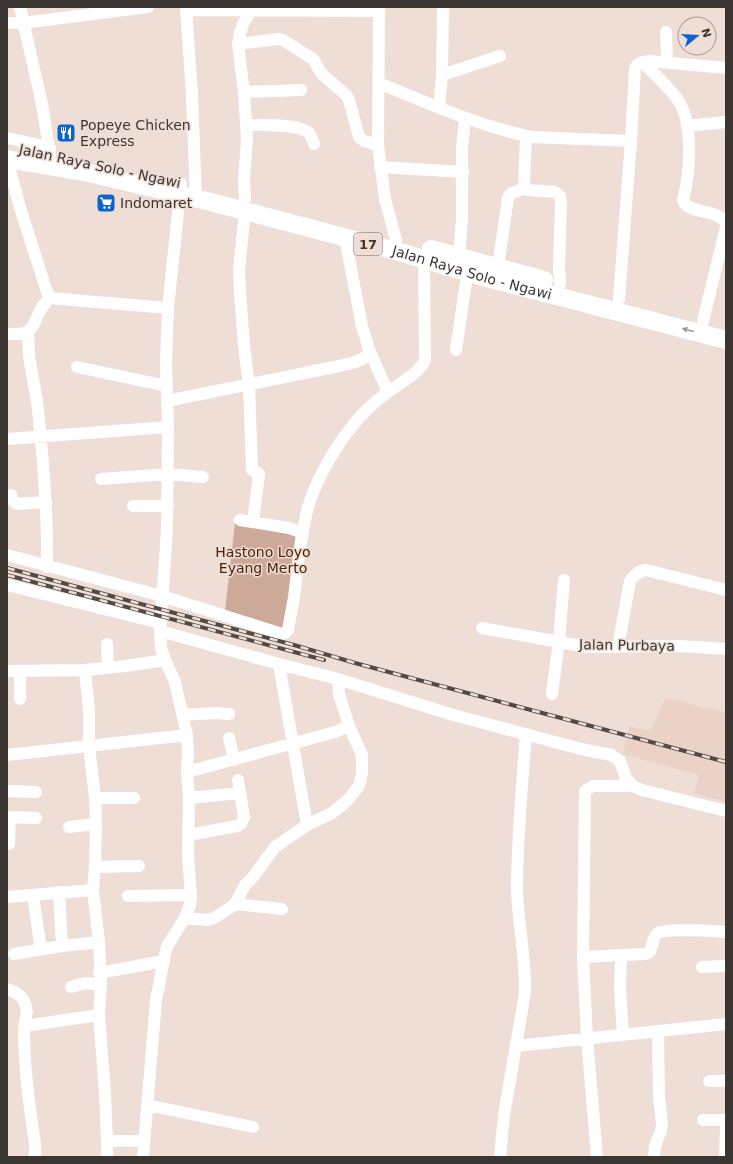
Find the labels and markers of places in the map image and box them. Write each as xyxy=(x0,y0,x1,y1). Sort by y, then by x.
place label: Popeye Chicken Express xyxy=(80,117,191,149)
restaurant icon: Popeye Chicken Express xyxy=(55,122,77,144)
supermarket icon: Indomaret xyxy=(95,192,117,214)
place label: Indomaret xyxy=(120,195,193,211)

